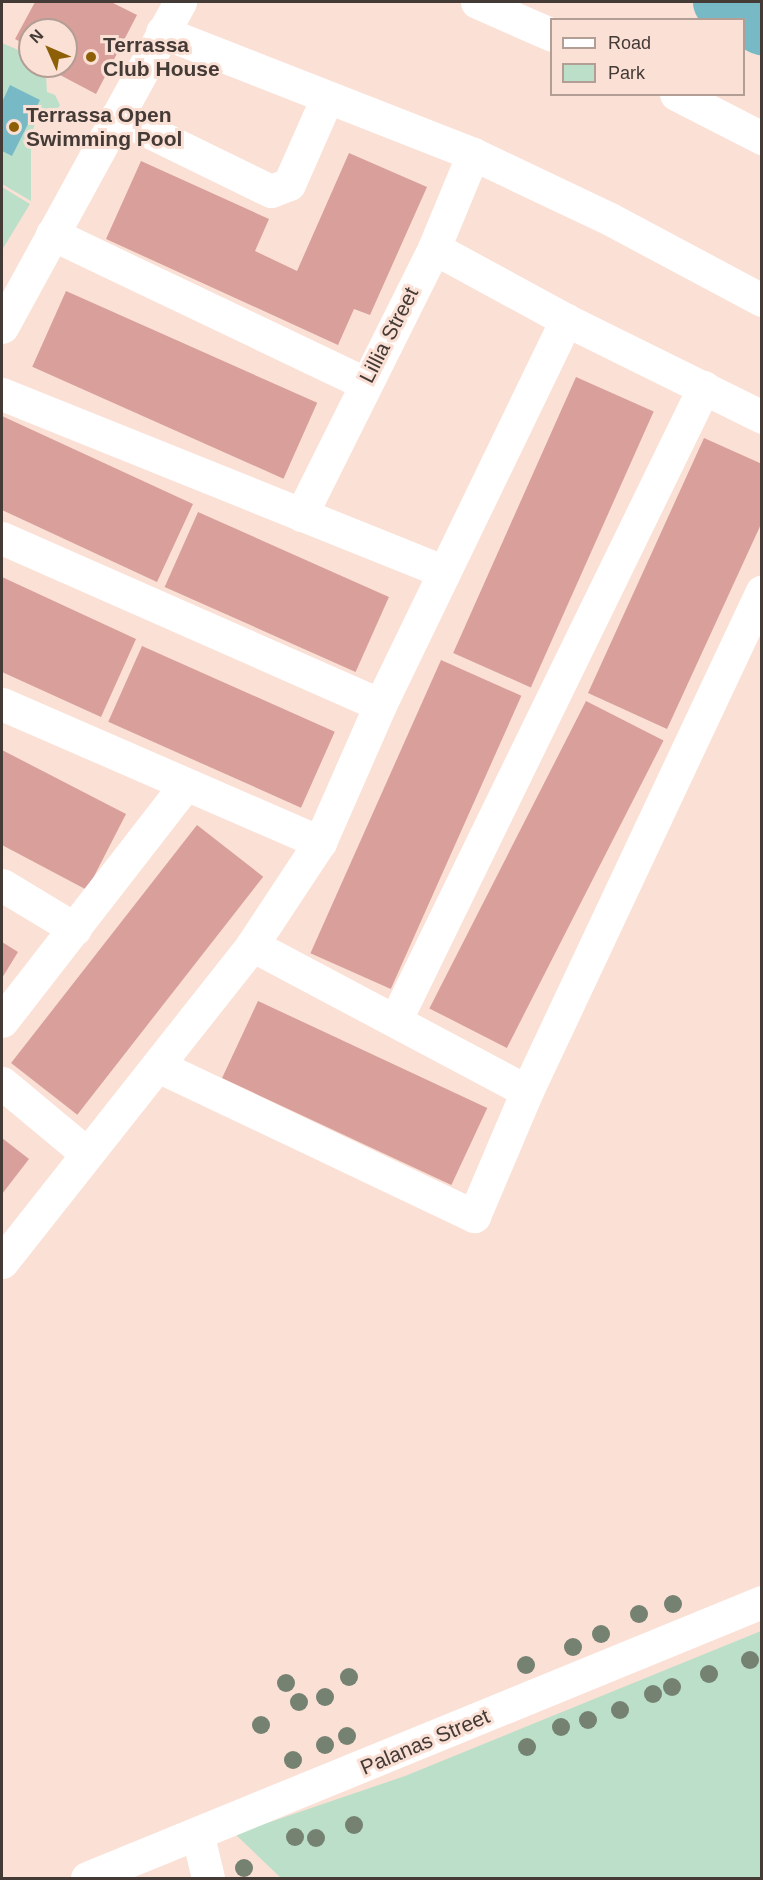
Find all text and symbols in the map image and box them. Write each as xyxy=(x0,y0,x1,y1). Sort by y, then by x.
north arrow xyxy=(18,18,78,78)
legend xyxy=(550,18,745,96)
text: N xyxy=(26,26,46,46)
place label: Terrassa Club House xyxy=(103,32,220,82)
text: Road xyxy=(608,33,651,53)
marker: Terrassa Club House xyxy=(84,50,98,64)
text: Park xyxy=(608,63,645,83)
place label: Terrassa Open Swimming Pool xyxy=(26,102,182,152)
marker: Terrassa Open Swimming Pool xyxy=(7,120,21,134)
street label: Lillia Street xyxy=(354,283,424,387)
street label: Palanas Street xyxy=(357,1703,493,1781)

